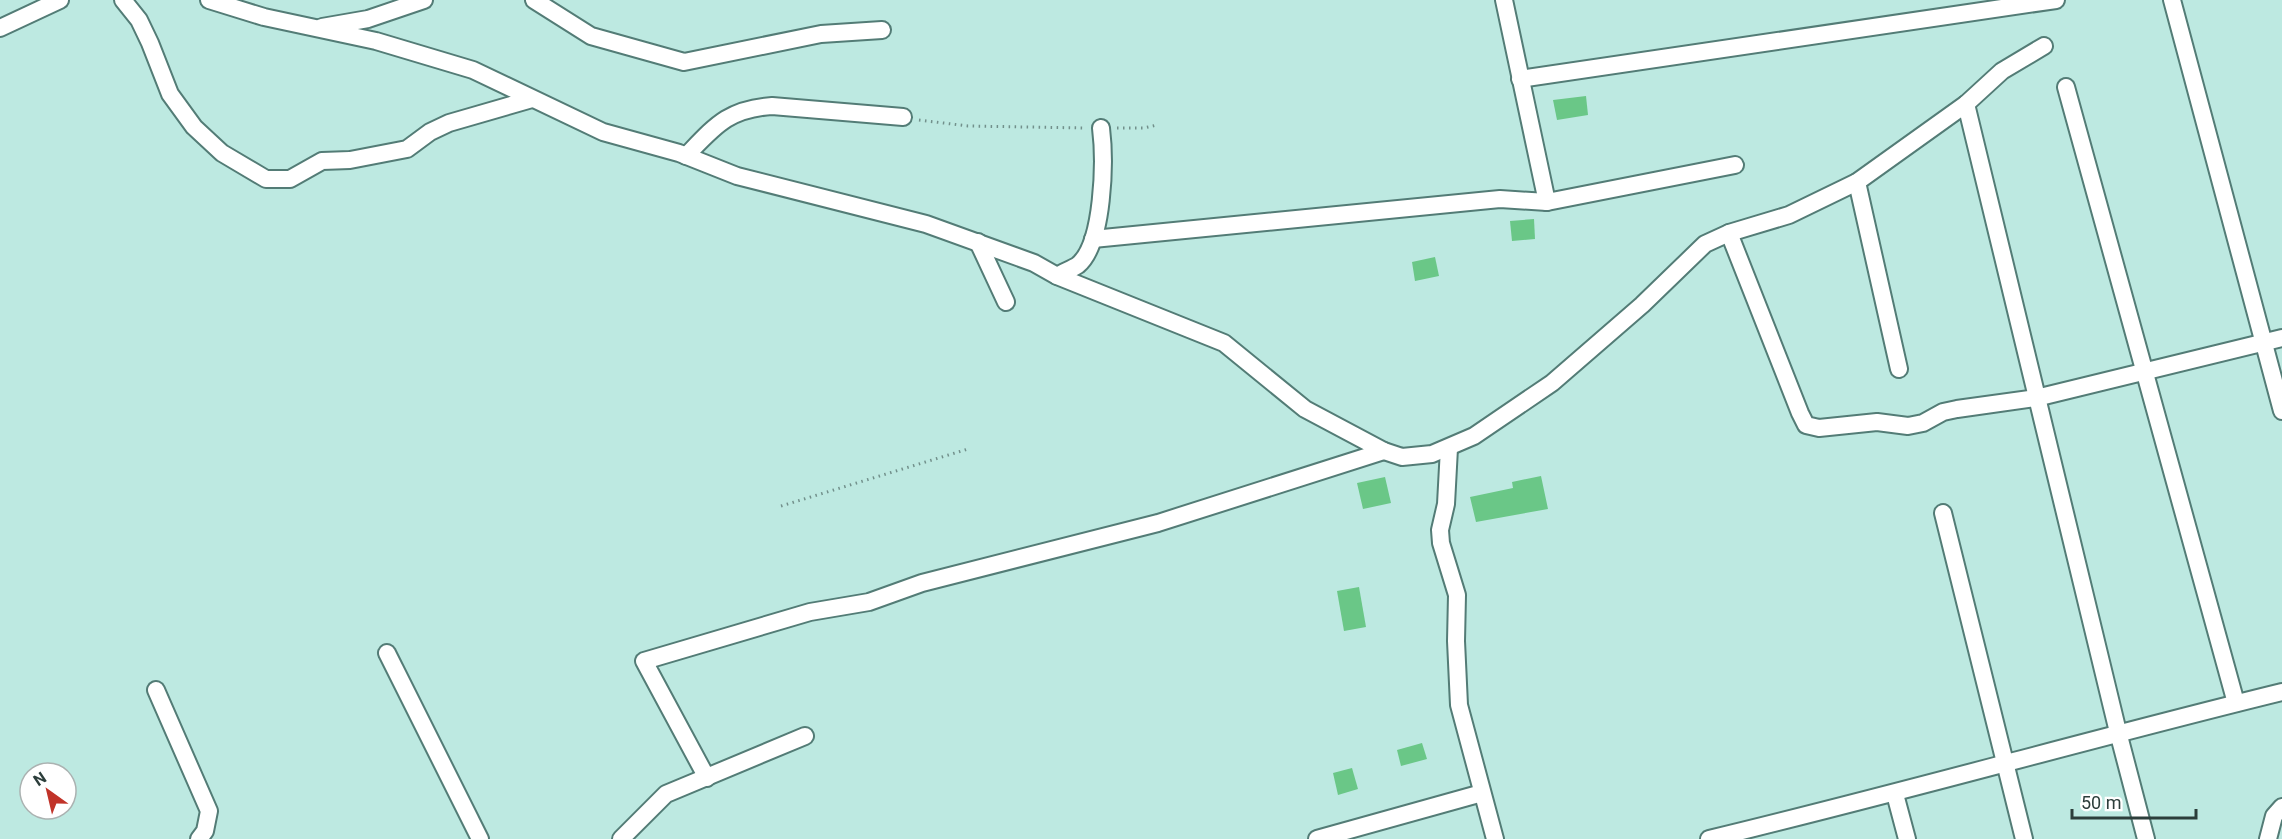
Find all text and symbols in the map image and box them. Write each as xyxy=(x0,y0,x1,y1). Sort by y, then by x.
north arrow xyxy=(18,761,78,821)
text: N xyxy=(30,768,50,790)
scale bar xyxy=(2072,782,2196,820)
text: 50 m xyxy=(2081,792,2121,813)

